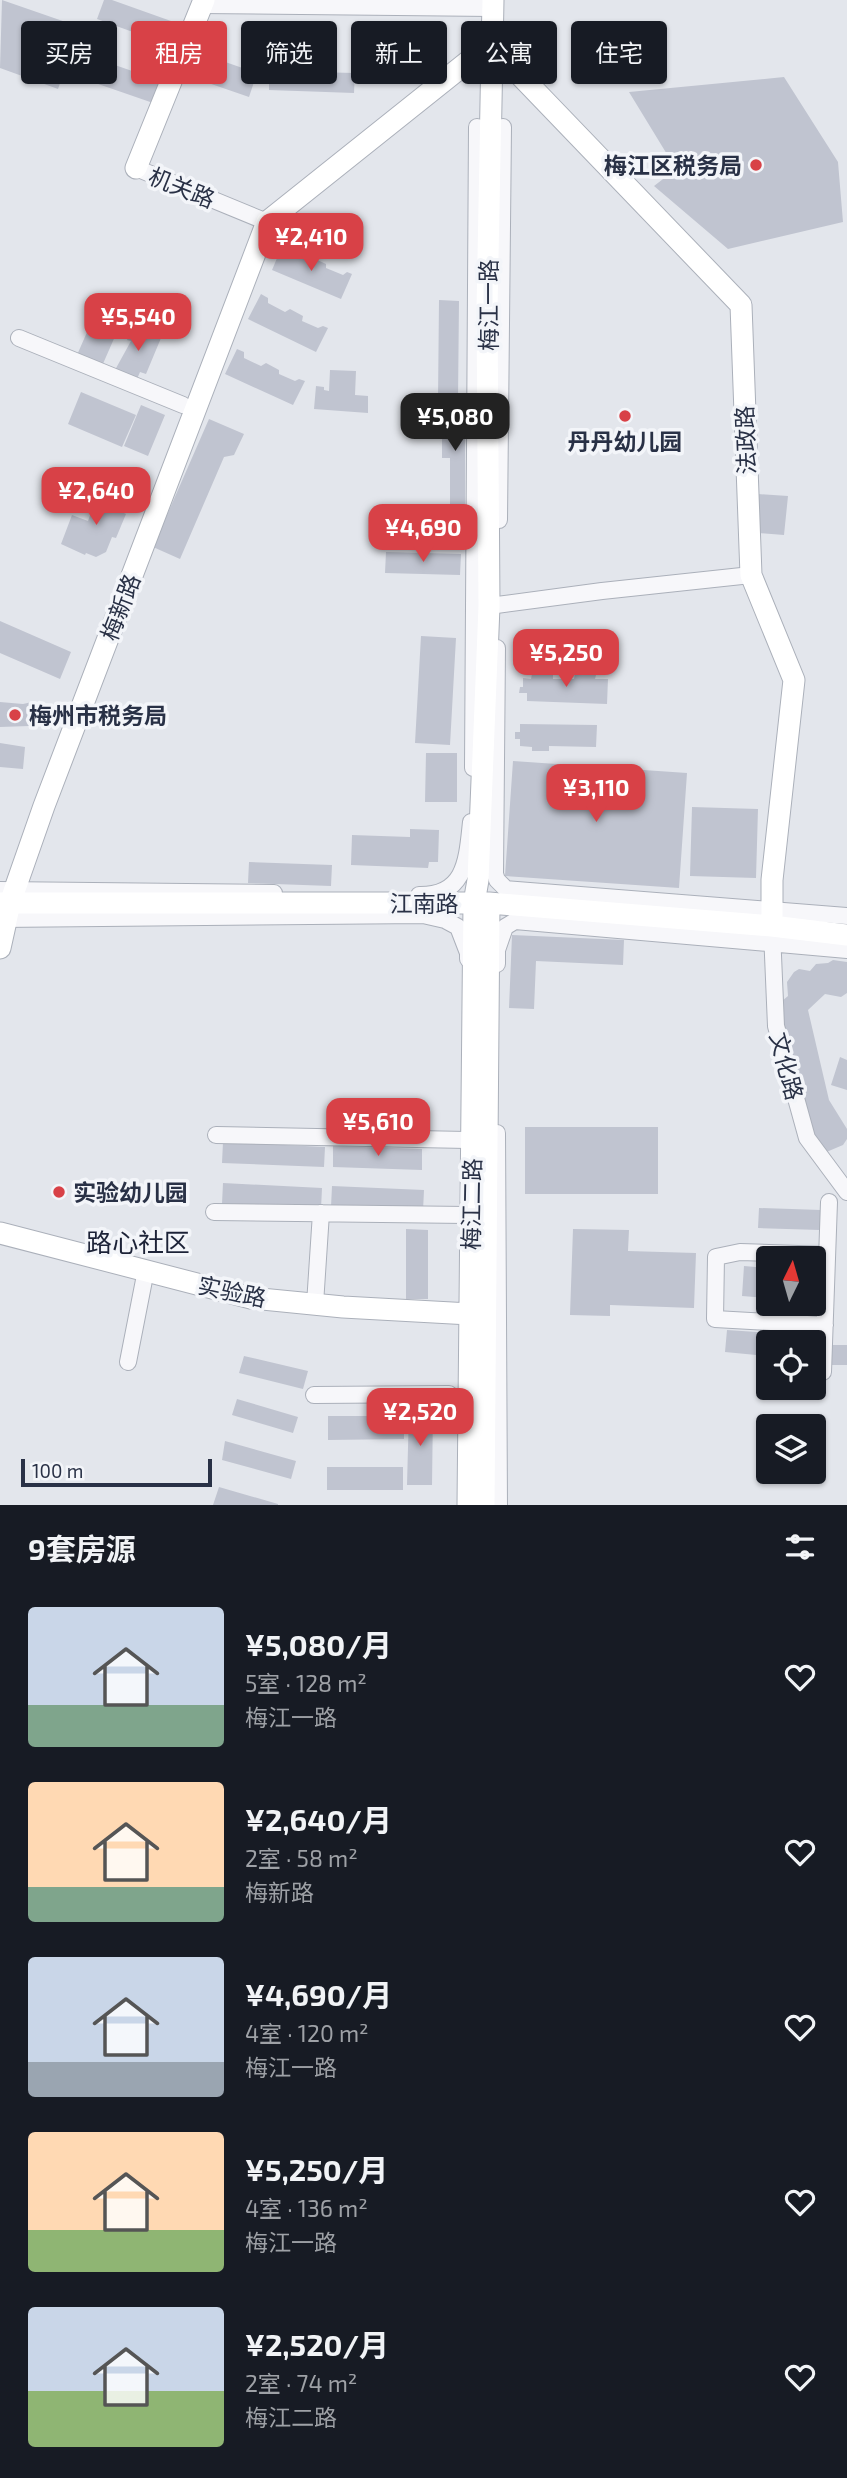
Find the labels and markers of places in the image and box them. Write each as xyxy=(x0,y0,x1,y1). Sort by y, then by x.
place label: 梅江区税务局 xyxy=(604,151,742,179)
marker: 梅江区税务局 xyxy=(748,157,764,173)
pin: ¥2,410 xyxy=(254,214,368,273)
pin: ¥5,540 xyxy=(81,294,195,353)
pin: ¥5,080 xyxy=(398,393,512,453)
marker: 丹丹幼儿园 xyxy=(617,408,633,424)
place label: 丹丹幼儿园 xyxy=(568,427,683,455)
pin: ¥2,640 xyxy=(39,468,153,527)
pin: ¥4,690 xyxy=(366,504,480,564)
pin: ¥5,250 xyxy=(509,630,623,689)
place label: 梅州市税务局 xyxy=(29,701,167,729)
marker: 梅州市税务局 xyxy=(7,707,23,723)
pin: ¥3,110 xyxy=(539,764,653,824)
pin: ¥5,610 xyxy=(321,1098,435,1158)
place label: 实验幼儿园 xyxy=(73,1178,188,1206)
marker: 实验幼儿园 xyxy=(51,1184,67,1200)
pin: ¥2,520 xyxy=(363,1388,477,1448)

